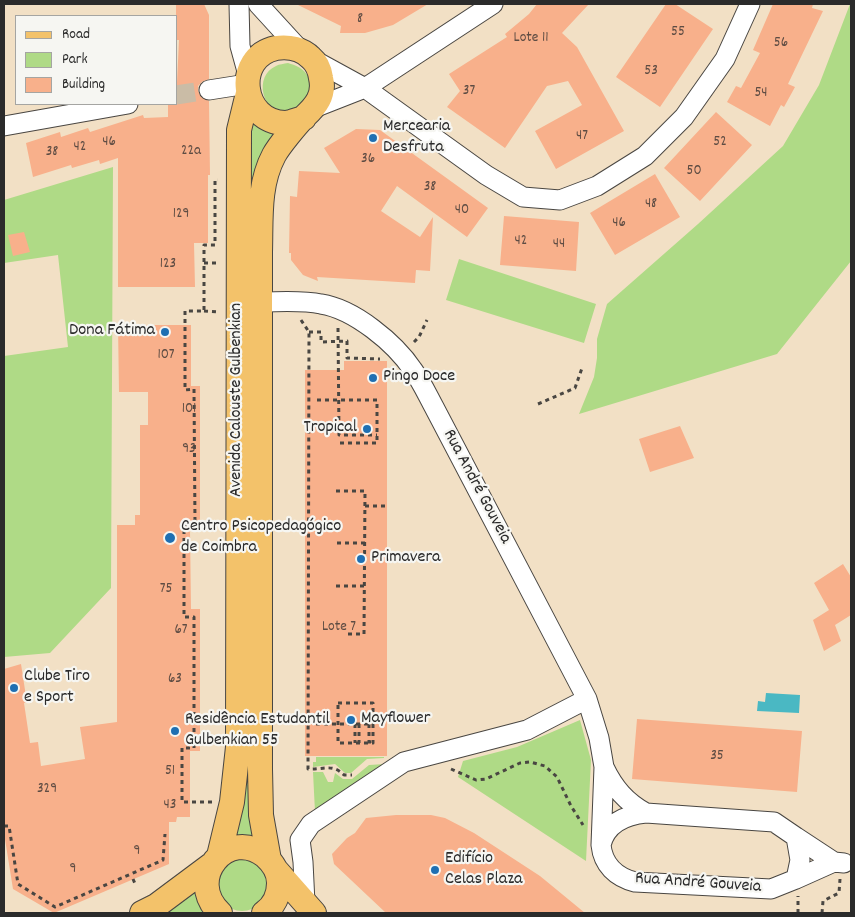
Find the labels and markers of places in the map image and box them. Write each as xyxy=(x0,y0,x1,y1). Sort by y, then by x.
place label: Mercearia Desfruta xyxy=(383,117,450,160)
marker: Mercearia Desfruta xyxy=(367,132,379,144)
place label: Dona Fátima xyxy=(69,321,155,343)
marker: Dona Fátima xyxy=(159,326,171,338)
place label: Pingo Doce xyxy=(383,367,455,389)
marker: Pingo Doce xyxy=(367,372,379,384)
place label: Tropical xyxy=(304,418,357,440)
marker: Tropical xyxy=(361,423,373,435)
place label: Centro Psicopedagógico de Coimbra xyxy=(181,517,341,560)
marker: Centro Psicopedagógico de Coimbra xyxy=(163,531,177,545)
place label: Primavera xyxy=(371,548,440,570)
marker: Primavera xyxy=(355,553,367,565)
place label: Clube Tiro e Sport xyxy=(24,667,90,710)
marker: Clube Tiro e Sport xyxy=(8,682,20,694)
place label: Mayflower xyxy=(361,709,430,731)
place label: Residência Estudantil Gulbenkian 55 xyxy=(185,710,330,752)
marker: Mayflower xyxy=(345,714,357,726)
marker: Residência Estudantil Gulbenkian 55 xyxy=(169,725,181,737)
place label: Edifício Celas Plaza xyxy=(445,849,522,892)
marker: Edifício Celas Plaza xyxy=(429,864,441,876)

